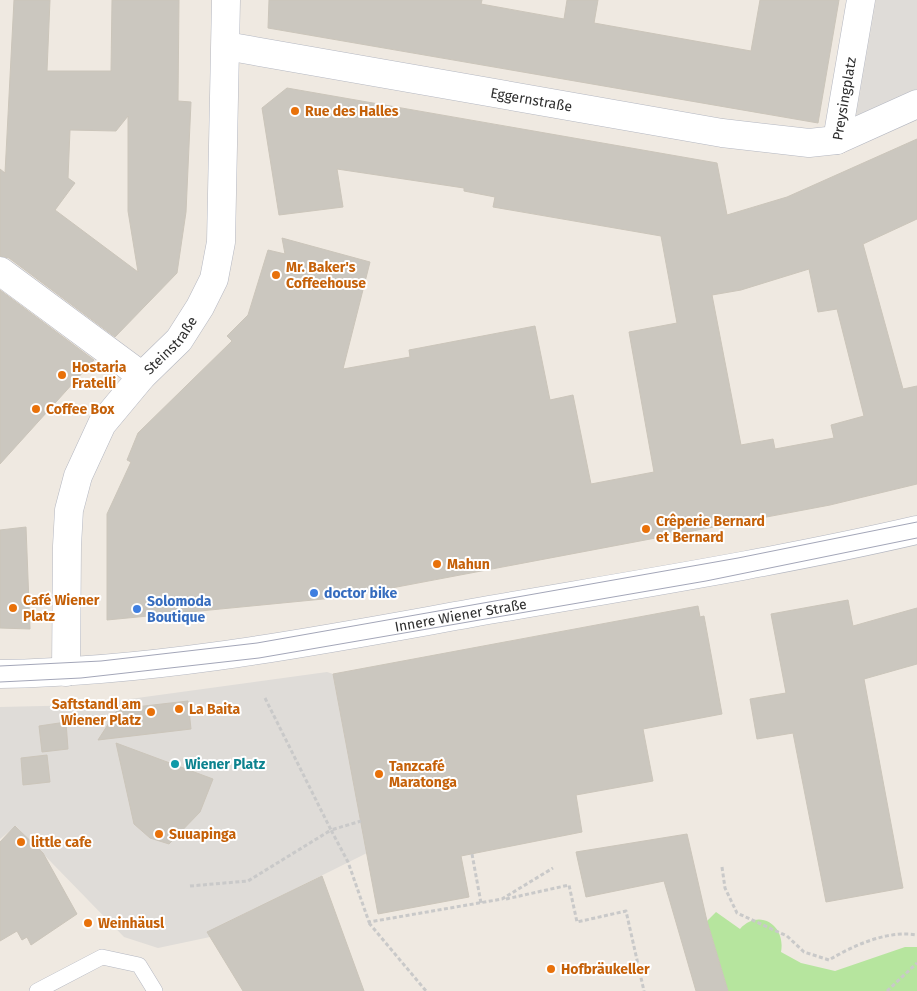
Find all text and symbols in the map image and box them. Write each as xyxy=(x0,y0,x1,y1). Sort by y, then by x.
street label: Preysingplatz xyxy=(829,56,860,142)
street label: Eggernstraße xyxy=(489,85,574,116)
place label: Rue des Halles xyxy=(305,103,399,120)
marker: Rue des Halles xyxy=(289,105,301,117)
place label: Mr. Baker's Coffeehouse xyxy=(286,259,366,292)
marker: Mr. Baker's Coffeehouse xyxy=(270,269,282,281)
street label: Steinstraße xyxy=(141,313,201,378)
place label: Hostaria Fratelli xyxy=(72,359,127,392)
marker: Hostaria Fratelli xyxy=(56,369,68,381)
place label: Coffee Box xyxy=(46,401,115,418)
marker: Coffee Box xyxy=(30,403,42,415)
place label: Crêperie Bernard et Bernard xyxy=(656,513,765,546)
marker: Crêperie Bernard et Bernard xyxy=(640,523,652,535)
place label: Mahun xyxy=(447,556,490,573)
marker: Mahun xyxy=(431,558,443,570)
place label: doctor bike xyxy=(324,585,397,602)
marker: doctor bike xyxy=(308,587,320,599)
place label: Café Wiener Platz xyxy=(23,592,100,625)
place label: Solomoda Boutique xyxy=(147,593,212,626)
street label: Innere Wiener Straße xyxy=(393,596,528,636)
marker: Café Wiener Platz xyxy=(7,602,19,614)
marker: Solomoda Boutique xyxy=(131,603,143,615)
place label: Saftstandl am Wiener Platz xyxy=(52,696,142,729)
place label: La Baita xyxy=(189,701,241,718)
marker: La Baita xyxy=(173,703,185,715)
marker: Saftstandl am Wiener Platz xyxy=(145,706,157,718)
place label: Wiener Platz xyxy=(185,756,266,773)
marker: Wiener Platz xyxy=(169,758,181,770)
place label: Tanzcafé Maratonga xyxy=(389,758,457,791)
marker: Tanzcafé Maratonga xyxy=(373,768,385,780)
place label: Suuapinga xyxy=(169,826,236,843)
marker: Suuapinga xyxy=(153,828,165,840)
place label: little cafe xyxy=(31,834,92,851)
marker: little cafe xyxy=(15,836,27,848)
place label: Weinhäusl xyxy=(98,915,165,932)
marker: Weinhäusl xyxy=(82,917,94,929)
place label: Hofbräukeller xyxy=(561,961,650,978)
marker: Hofbräukeller xyxy=(545,963,557,975)

